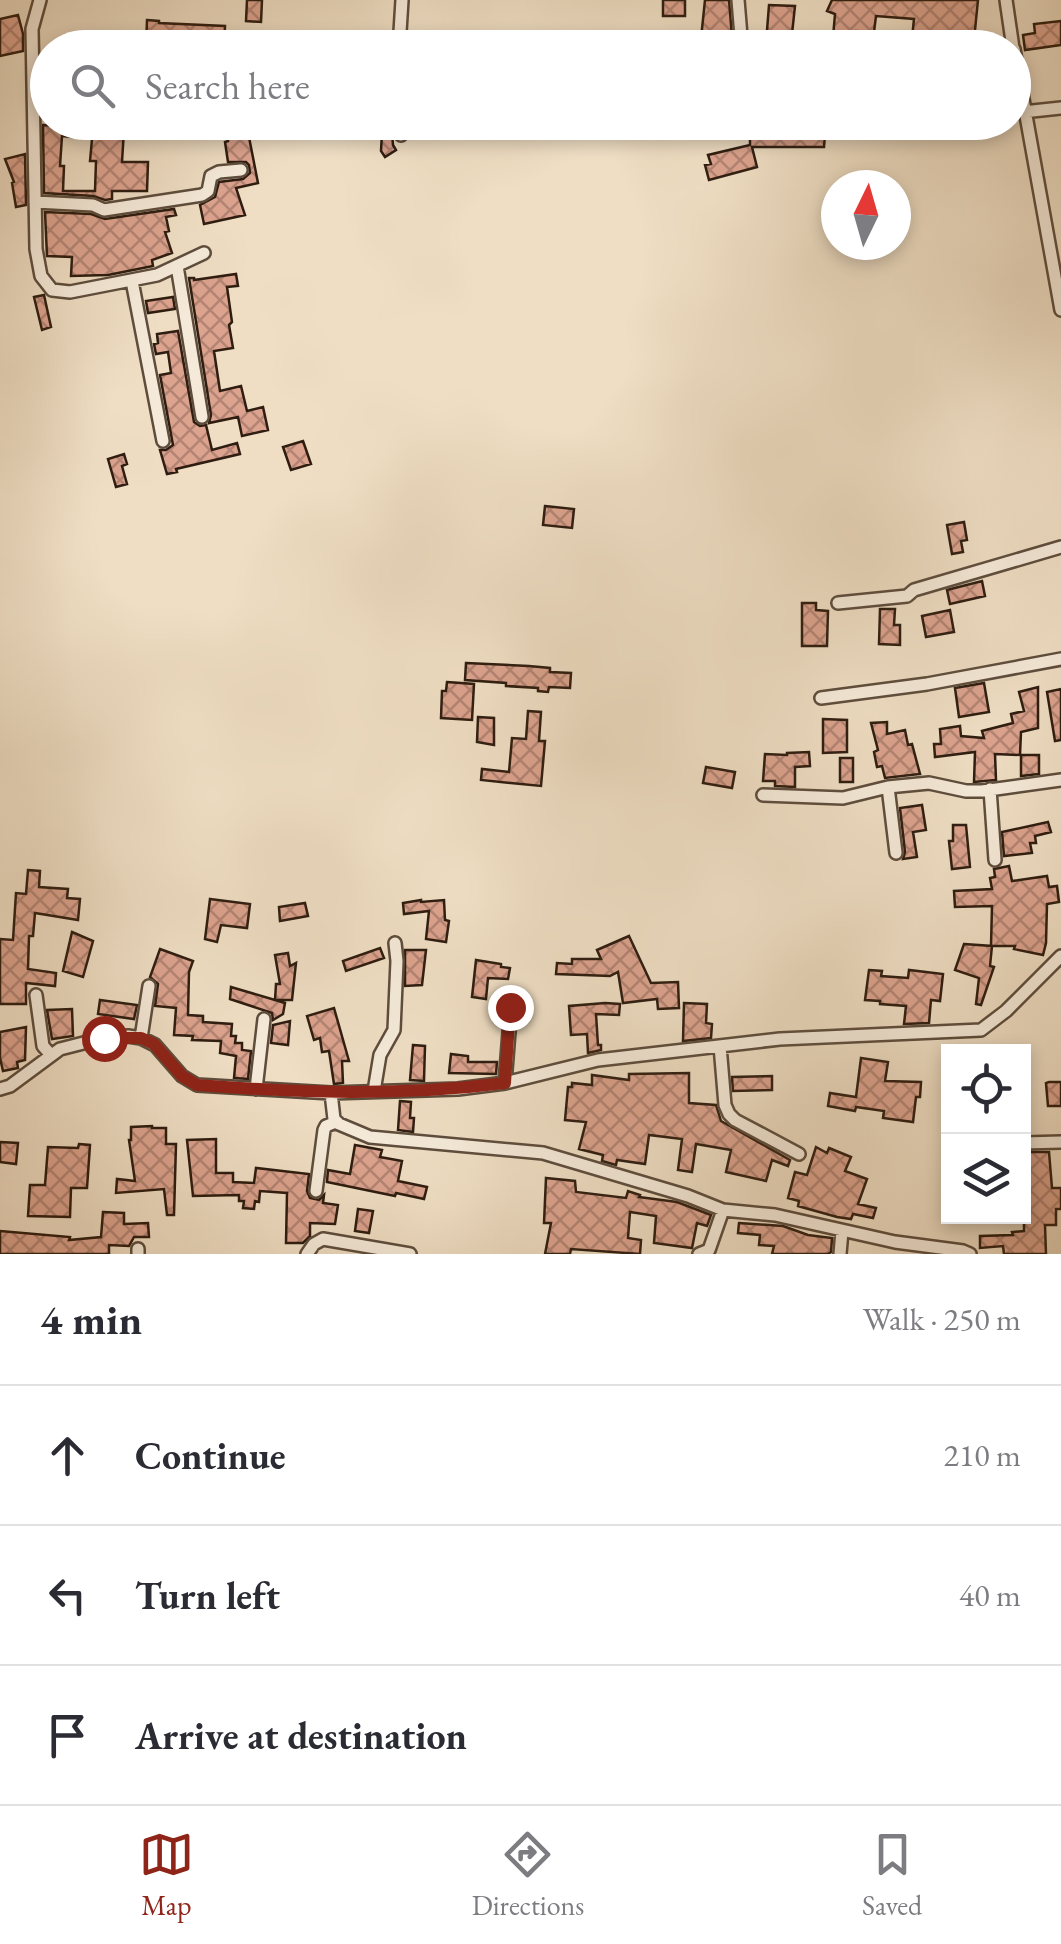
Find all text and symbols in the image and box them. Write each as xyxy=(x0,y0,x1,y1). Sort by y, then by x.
search box xyxy=(30,30,1031,140)
icon: search xyxy=(65,58,120,113)
text: Search here xyxy=(145,61,310,110)
north arrow xyxy=(821,170,911,260)
route end xyxy=(488,985,534,1031)
route start xyxy=(82,1016,128,1062)
map controls xyxy=(941,1044,1031,1224)
button: locate xyxy=(941,1044,1031,1134)
button: layers xyxy=(941,1134,1031,1224)
text: 4 min xyxy=(40,1292,142,1347)
text: Walk · 250 m xyxy=(863,1298,1021,1340)
icon: ahead xyxy=(40,1428,95,1483)
text: Continue xyxy=(135,1431,286,1480)
text: 210 m xyxy=(944,1434,1021,1476)
icon: left xyxy=(40,1568,95,1623)
text: Turn left xyxy=(135,1571,280,1620)
text: 40 m xyxy=(959,1574,1021,1616)
icon: arrive xyxy=(40,1708,95,1763)
text: Arrive at destination xyxy=(135,1711,467,1760)
tab: Map xyxy=(139,1827,194,1923)
tab: Directions xyxy=(472,1827,584,1923)
tab: Saved xyxy=(862,1827,922,1923)

